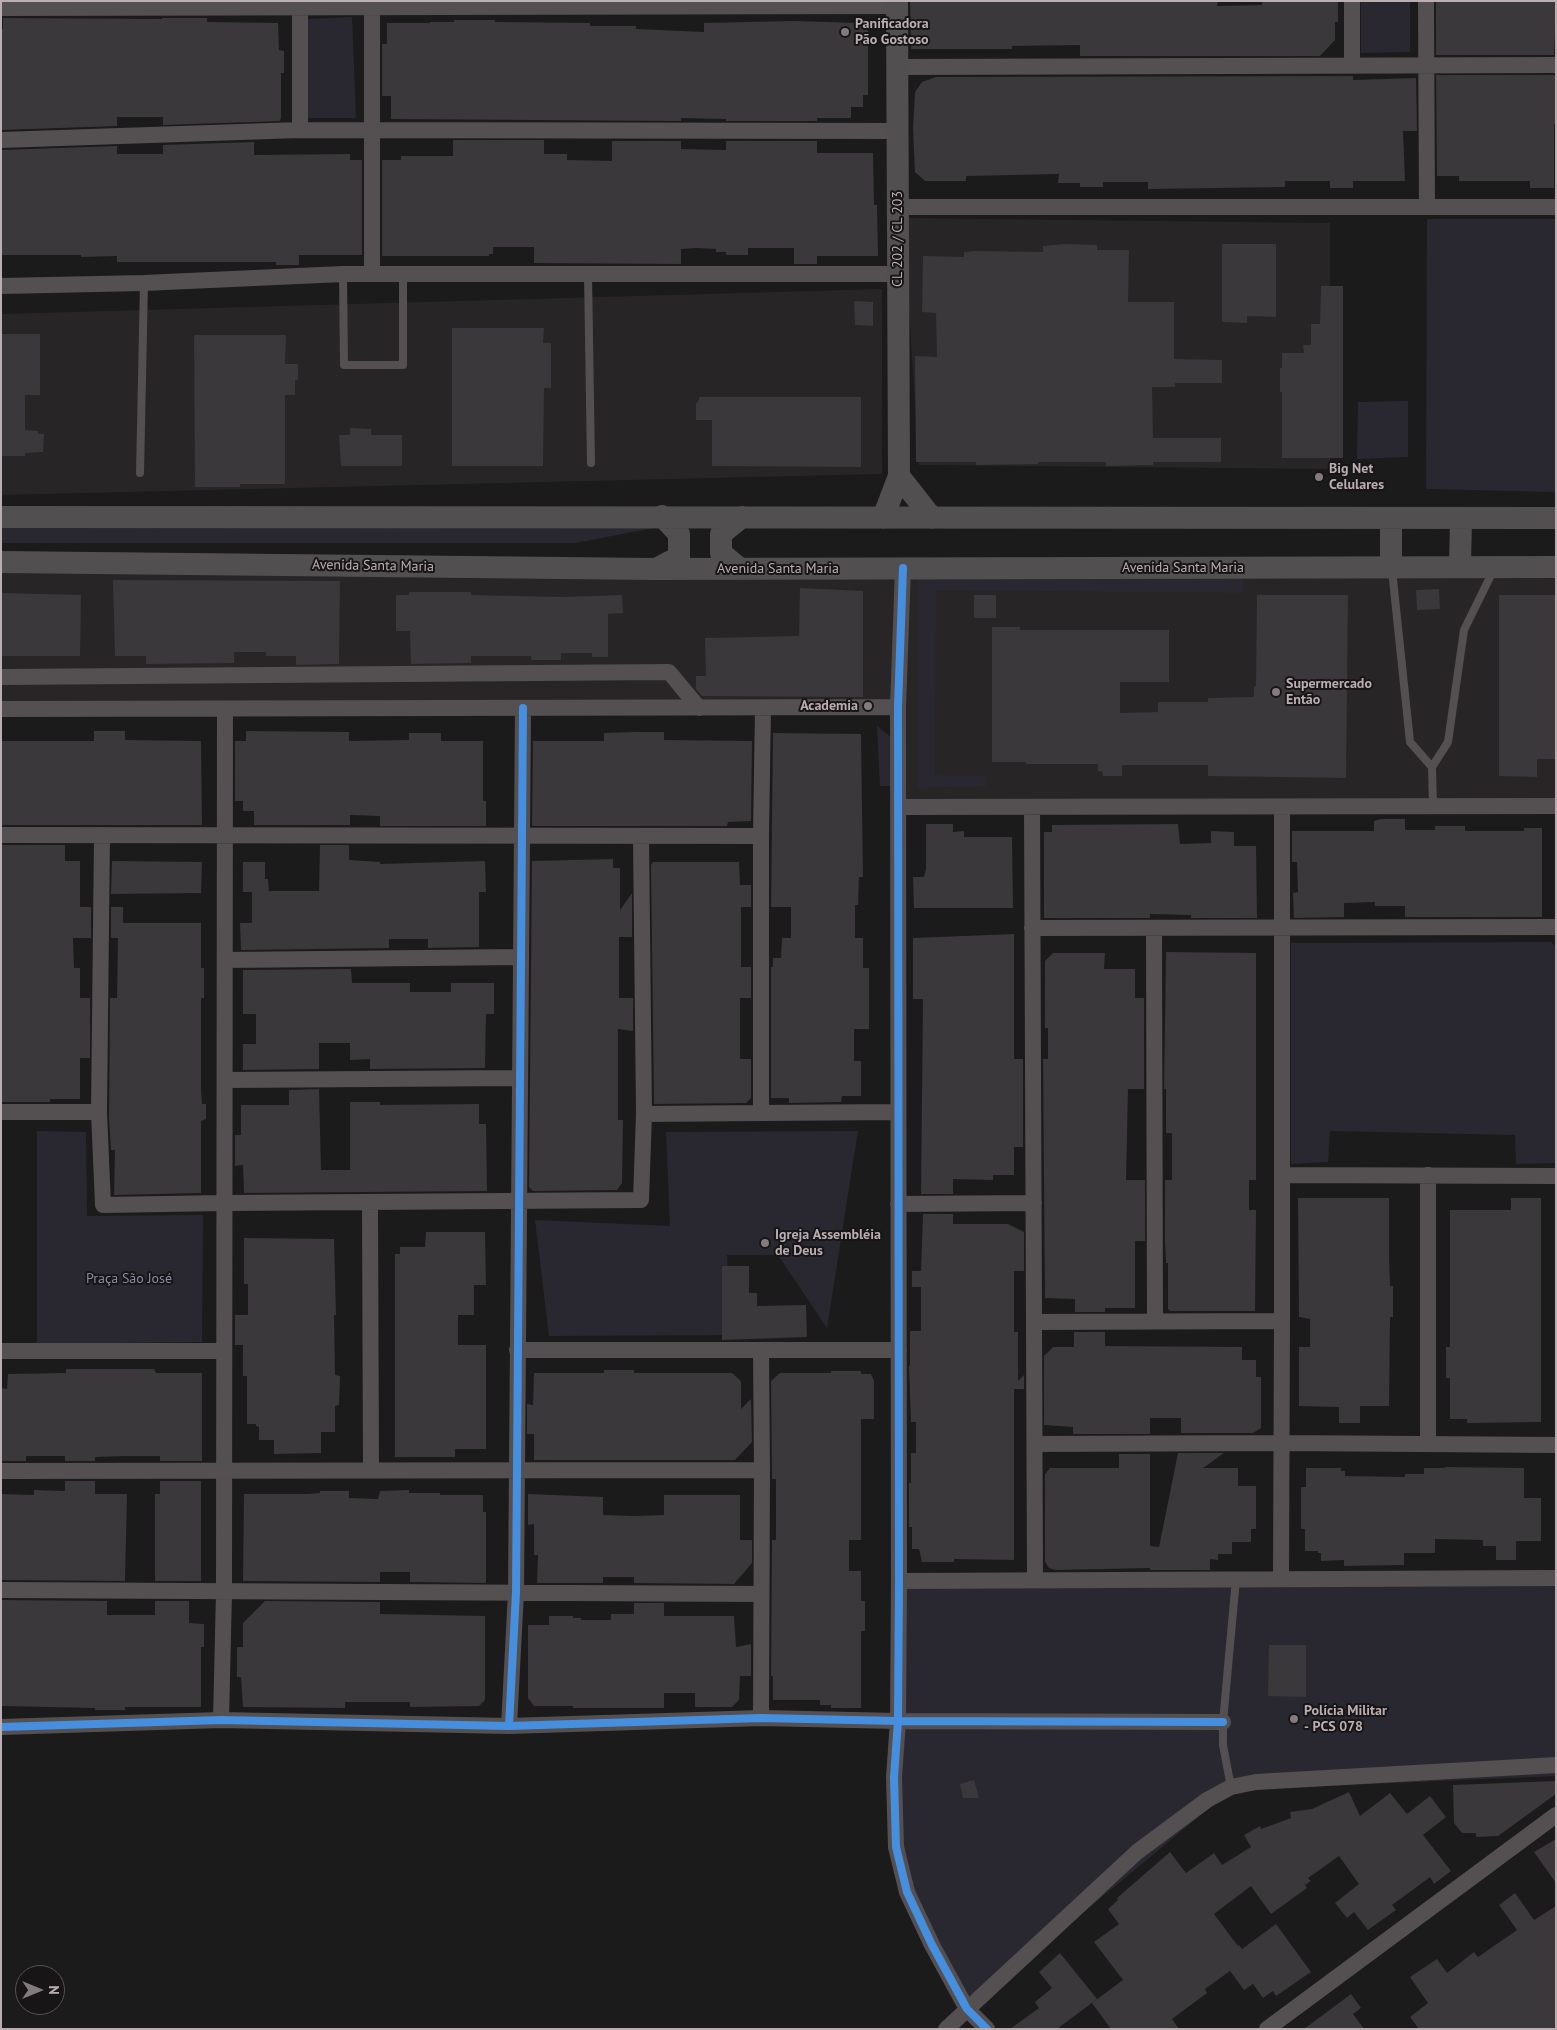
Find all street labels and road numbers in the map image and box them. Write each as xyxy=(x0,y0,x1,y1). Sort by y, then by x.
street label: CL 202 / CL 203 xyxy=(890,191,906,287)
street label: Avenida Santa Maria xyxy=(312,557,434,575)
street label: Avenida Santa Maria xyxy=(1122,560,1244,576)
street label: Avenida Santa Maria xyxy=(717,561,839,577)

